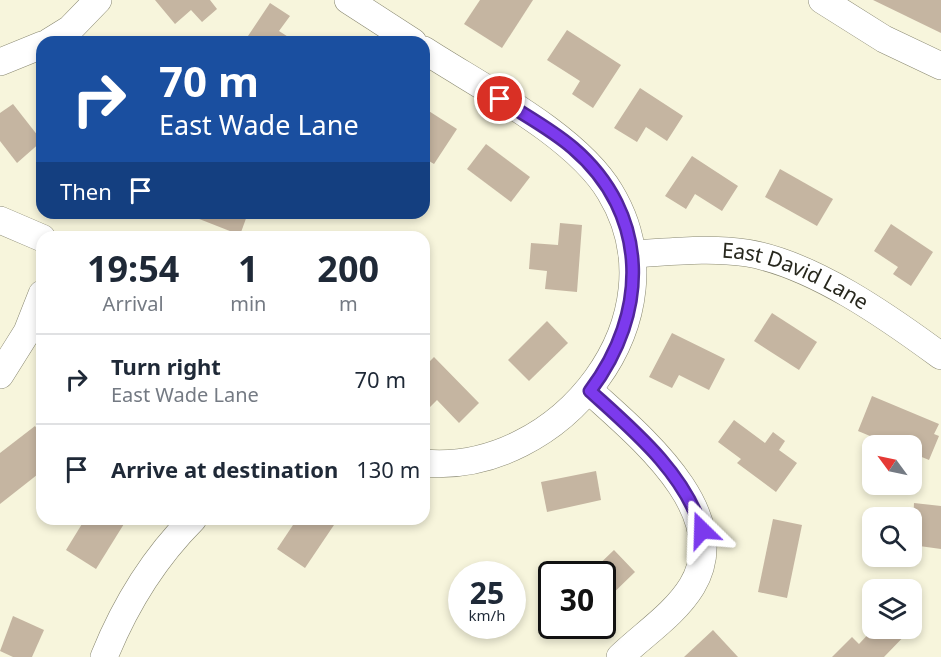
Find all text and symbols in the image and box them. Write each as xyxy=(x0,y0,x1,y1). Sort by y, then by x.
text: 70 m xyxy=(159,52,259,109)
icon: right xyxy=(60,60,138,138)
pin xyxy=(474,73,525,124)
icon: arrive xyxy=(483,82,516,115)
text: East Wade Lane xyxy=(159,106,359,143)
icon: arrive xyxy=(124,174,157,207)
text: Then xyxy=(60,176,112,206)
street label: East David Lane xyxy=(721,235,874,316)
text: 19:54 xyxy=(87,244,179,293)
text: 1 xyxy=(238,244,259,293)
text: 200 xyxy=(317,244,379,293)
text: Arrival xyxy=(103,290,164,317)
text: min xyxy=(230,290,266,317)
text: m xyxy=(339,290,358,317)
text: Turn right xyxy=(111,351,221,381)
icon: right xyxy=(60,363,93,396)
text: 70 m xyxy=(355,364,406,394)
text: East Wade Lane xyxy=(111,381,259,408)
north arrow xyxy=(862,435,922,495)
map controls xyxy=(862,435,922,639)
icon: arrive xyxy=(60,453,93,486)
text: Arrive at destination xyxy=(111,454,338,484)
text: 130 m xyxy=(356,454,420,484)
position arrow xyxy=(670,498,734,562)
button: search xyxy=(862,507,922,567)
speed limit sign: 30 xyxy=(538,561,616,639)
text: 25 xyxy=(470,572,504,613)
button: layers xyxy=(862,579,922,639)
text: km/h xyxy=(469,605,505,625)

